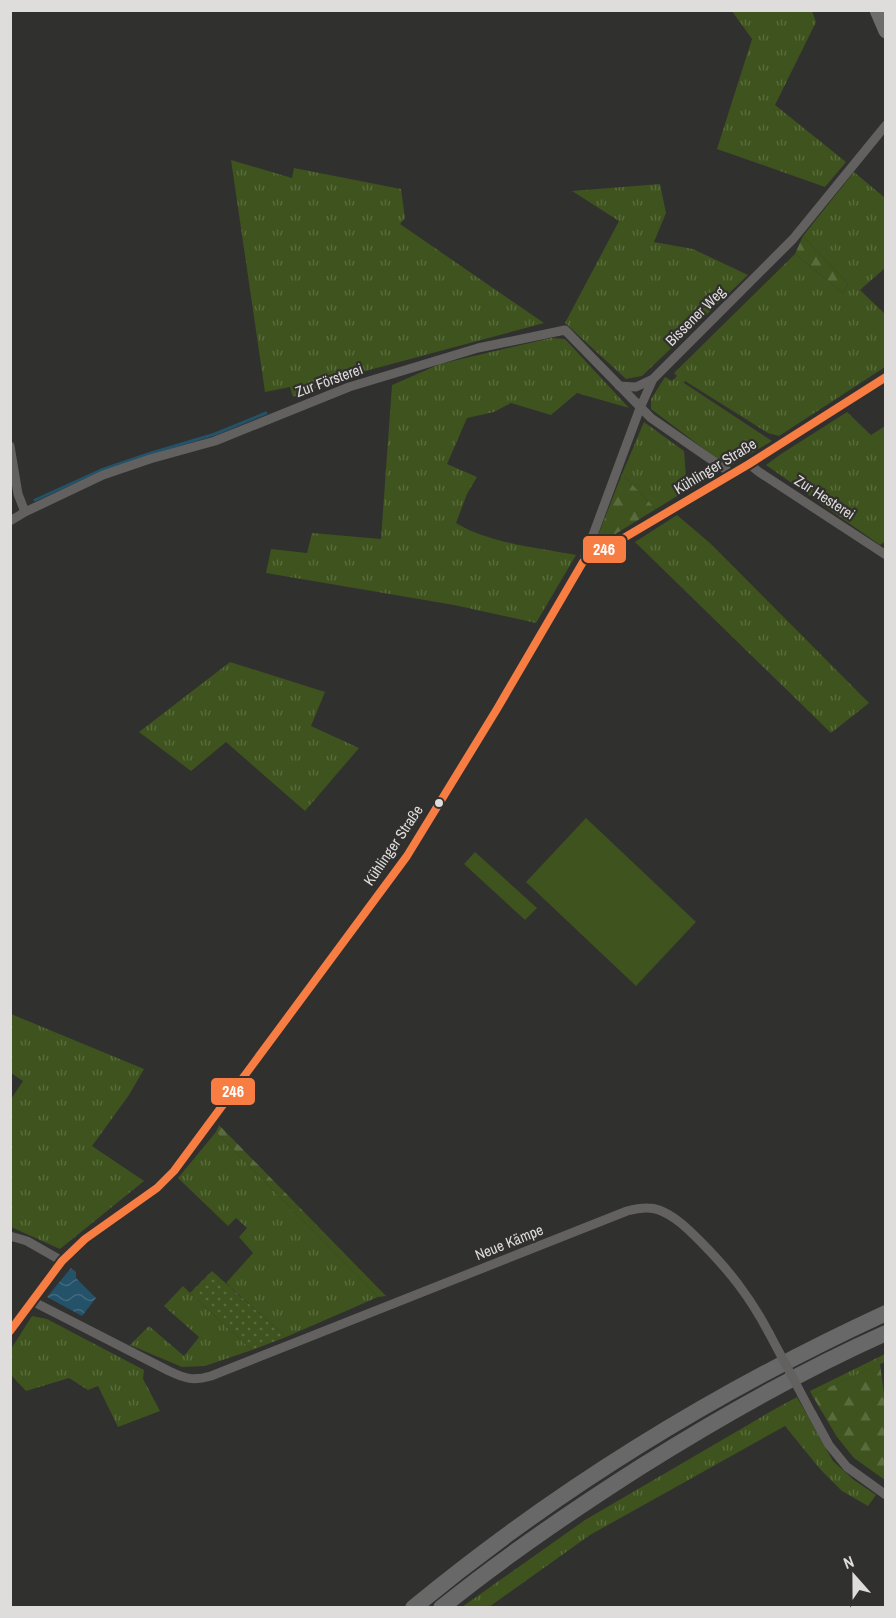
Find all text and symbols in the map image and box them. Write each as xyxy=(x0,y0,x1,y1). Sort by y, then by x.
street label: Bissener Weg xyxy=(660,281,730,351)
street label: Zur Försterei xyxy=(292,358,366,402)
street label: Kühlinger Straße xyxy=(670,433,760,499)
street label: Zur Hesterei xyxy=(791,470,859,524)
line badge: 246 xyxy=(582,535,627,564)
text: 246 xyxy=(593,538,615,560)
unlabelled marker xyxy=(433,797,445,809)
street label: Kühlinger Straße xyxy=(358,800,428,889)
line badge: 246 xyxy=(210,1077,256,1106)
text: 246 xyxy=(222,1080,244,1102)
street label: Neue Kämpe xyxy=(472,1219,546,1265)
north arrow xyxy=(824,1546,884,1606)
text: N xyxy=(840,1550,857,1574)

